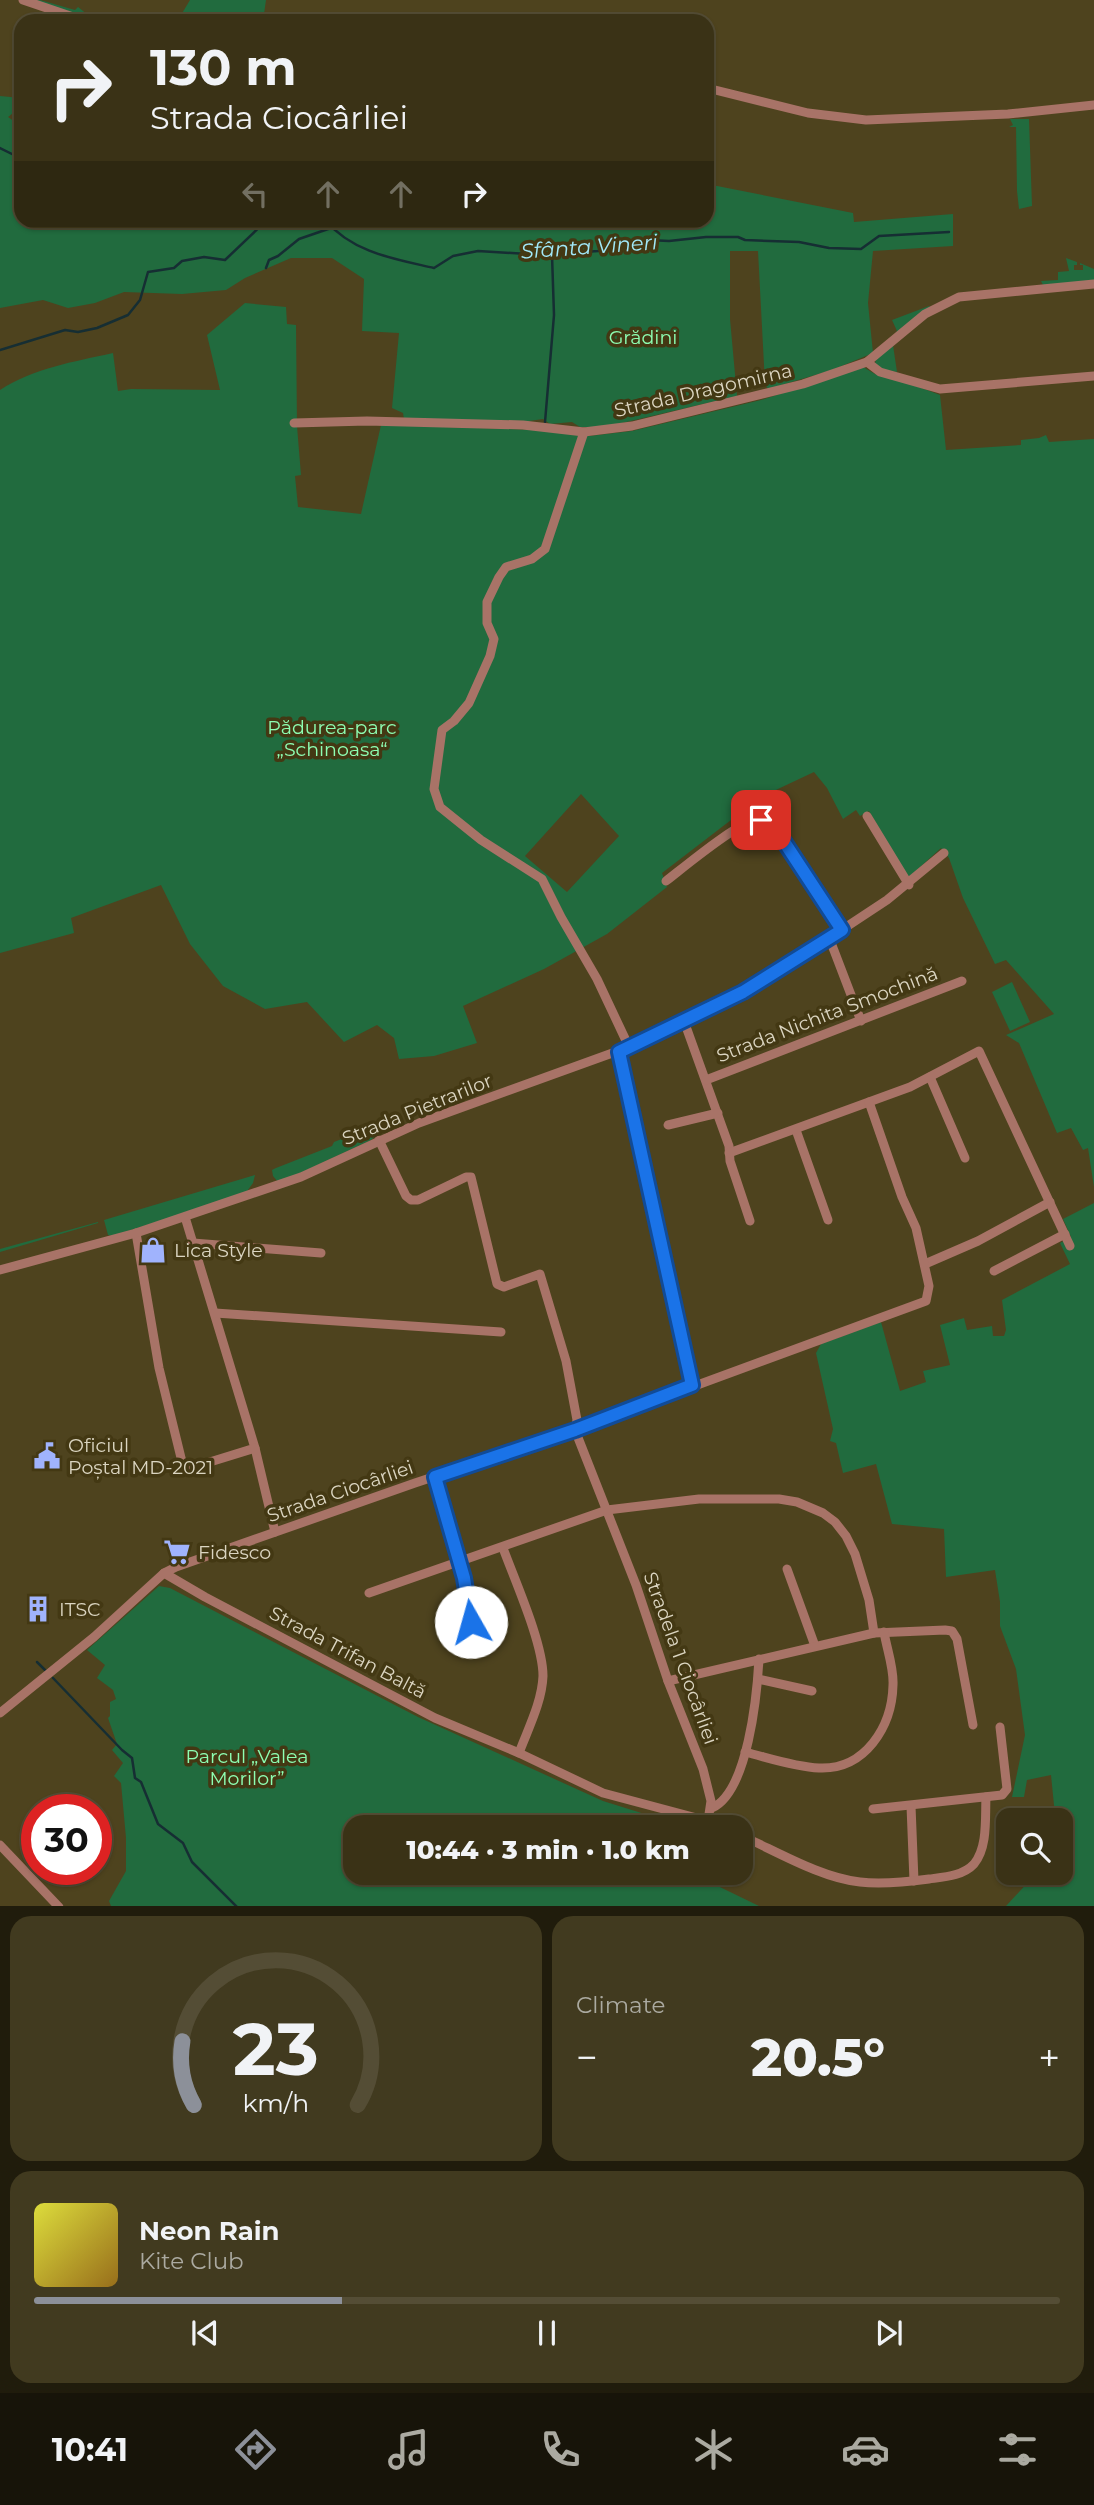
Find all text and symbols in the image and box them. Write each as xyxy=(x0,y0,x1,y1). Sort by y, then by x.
text: 130 m xyxy=(150,38,297,97)
icon: right xyxy=(35,42,126,133)
text: Strada Ciocârliei xyxy=(150,98,408,137)
icon: left xyxy=(236,175,274,213)
icon: ahead xyxy=(309,175,347,213)
icon: ahead xyxy=(382,175,420,213)
icon: right xyxy=(455,175,493,213)
water label: Sfânta Vineri xyxy=(520,229,658,264)
park label: Grădini xyxy=(609,326,677,349)
street label: Strada Dragomirna xyxy=(612,359,794,422)
park label: Pădurea-parc „Schinoasa“ xyxy=(267,716,397,761)
pin xyxy=(731,790,791,850)
icon: arrive xyxy=(742,801,780,839)
street label: Strada Nichita Smochină xyxy=(713,962,941,1067)
street label: Strada Pietrarilor xyxy=(339,1069,496,1150)
shop icon: Lica Style xyxy=(138,1235,168,1265)
place label: Lica Style xyxy=(174,1239,263,1262)
place label: Oficiul Poștal MD-2021 xyxy=(68,1434,213,1480)
public building icon: Oficiul Poștal MD-2021 xyxy=(32,1441,62,1471)
street label: Strada Ciocârliei xyxy=(264,1456,416,1527)
supermarket icon: Fidesco xyxy=(162,1537,192,1567)
place label: Fidesco xyxy=(198,1541,271,1564)
street label: Stradela 1 Ciocârliei xyxy=(639,1569,722,1747)
position arrow xyxy=(434,1585,508,1659)
building icon: ITSC xyxy=(23,1594,53,1624)
place label: ITSC xyxy=(59,1598,101,1621)
street label: Strada Trifan Baltă xyxy=(266,1601,430,1703)
park label: Parcul „Valea Morilor” xyxy=(185,1745,309,1790)
speed limit sign: 30 xyxy=(21,1794,112,1885)
map controls xyxy=(996,1808,1073,1885)
button: search xyxy=(996,1808,1073,1885)
text: 10:44 · 3 min · 1.0 km xyxy=(406,1834,690,1866)
text: Climate xyxy=(576,1991,665,2019)
text: 23 xyxy=(233,2005,319,2093)
text: 20.5° xyxy=(751,2026,885,2089)
text: − xyxy=(576,2034,598,2081)
text: + xyxy=(1038,2034,1060,2081)
text: km/h xyxy=(243,2087,309,2117)
text: Neon Rain xyxy=(139,2215,280,2247)
text: Kite Club xyxy=(139,2247,244,2275)
icon: previous xyxy=(186,2314,224,2352)
icon: pause xyxy=(528,2314,566,2352)
icon: next xyxy=(870,2314,908,2352)
icon: directions xyxy=(231,2425,280,2474)
icon: music xyxy=(384,2425,433,2474)
icon: phone xyxy=(536,2425,585,2474)
icon: climate xyxy=(689,2425,738,2474)
icon: car xyxy=(841,2425,890,2474)
icon: filters xyxy=(993,2425,1042,2474)
text: 10:41 xyxy=(52,2430,128,2469)

